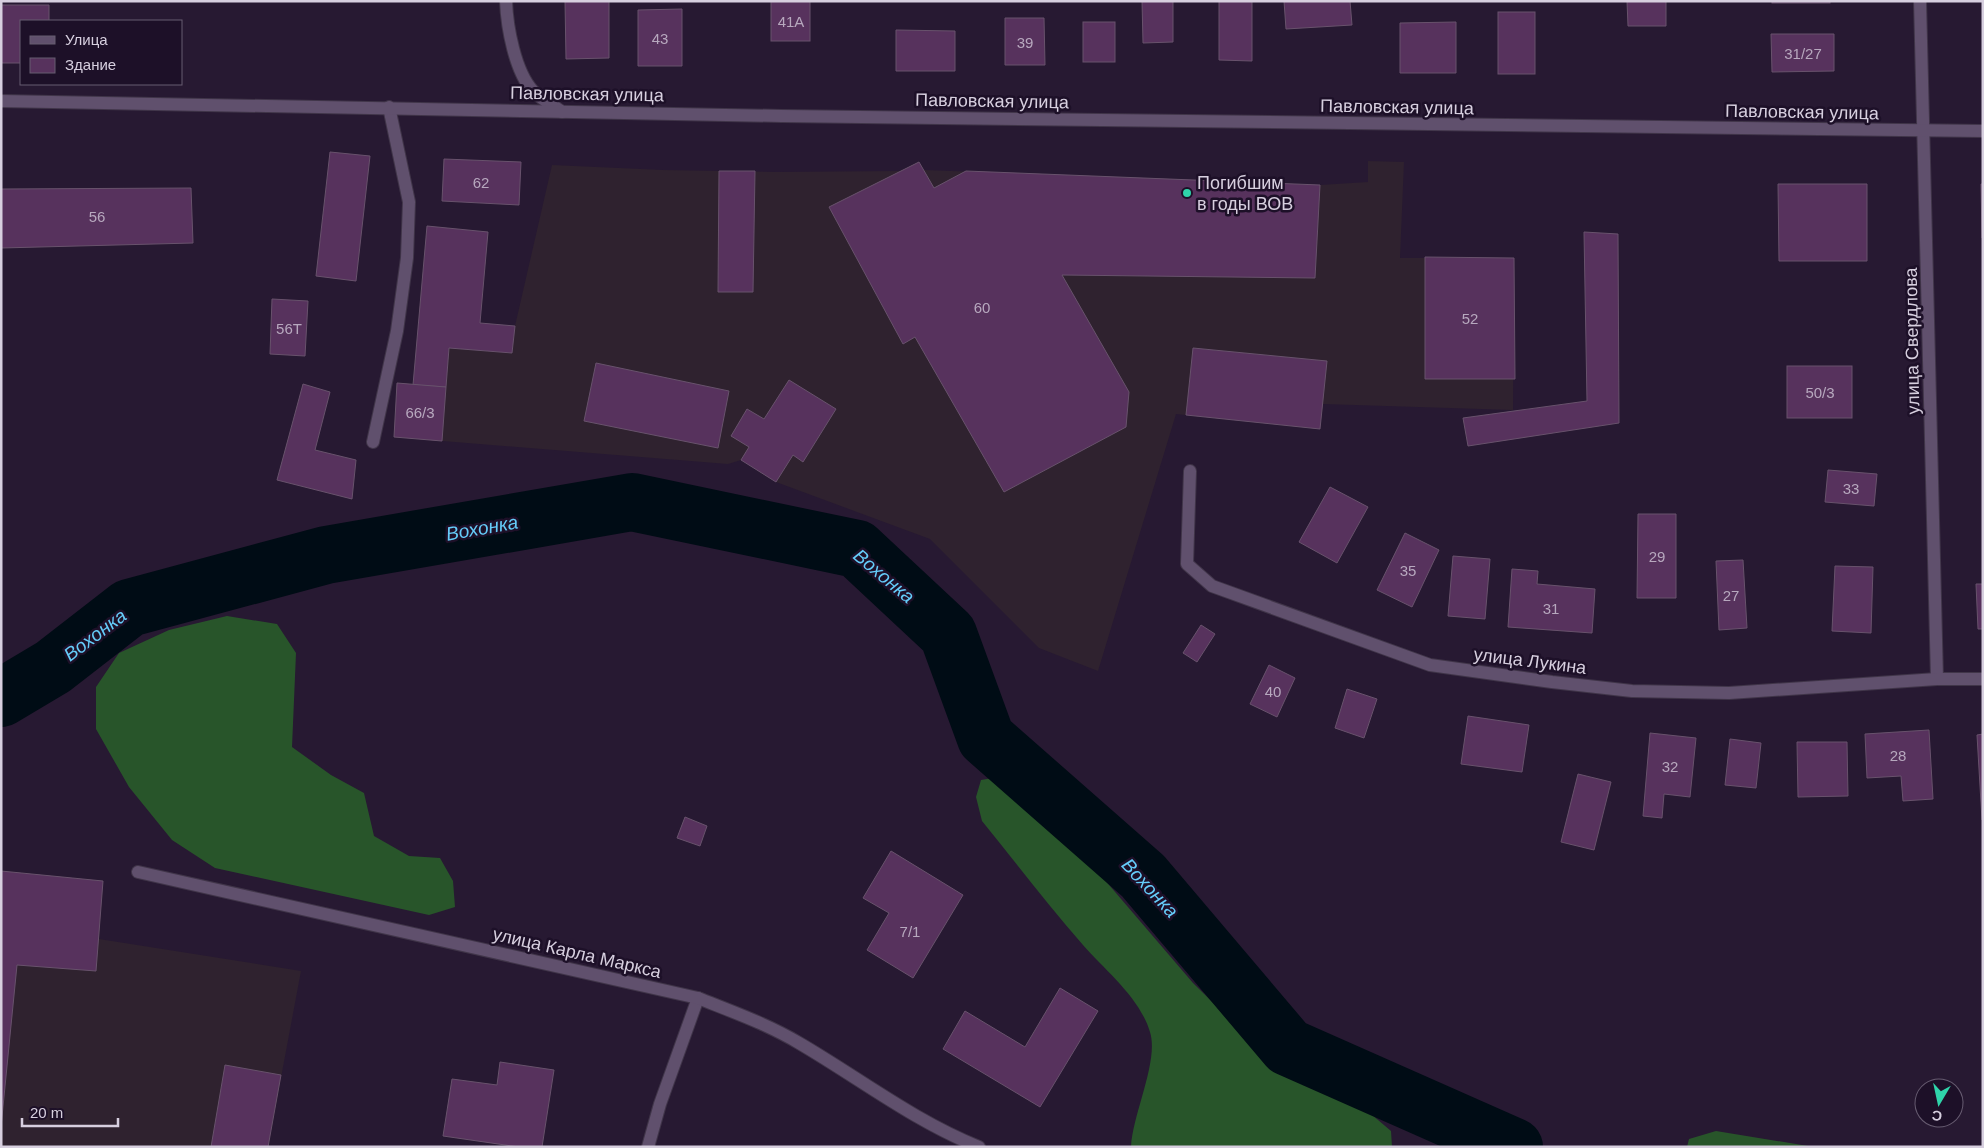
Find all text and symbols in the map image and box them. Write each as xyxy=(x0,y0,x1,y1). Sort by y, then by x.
house number: 41А xyxy=(778,13,804,30)
legend xyxy=(20,20,182,85)
house number: 43 xyxy=(652,30,668,47)
text: Улица xyxy=(65,31,108,48)
house number: 39 xyxy=(1017,34,1033,51)
house number: 31/27 xyxy=(1784,45,1822,62)
text: Здание xyxy=(65,56,116,73)
street label: Павловская улица xyxy=(510,83,665,105)
street label: Павловская улица xyxy=(915,90,1070,112)
street label: Павловская улица xyxy=(1320,96,1475,118)
street label: Павловская улица xyxy=(1725,101,1880,123)
place label: Погибшим в годы ВОВ xyxy=(1197,173,1293,214)
house number: 62 xyxy=(473,174,489,191)
marker: Погибшим в годы ВОВ xyxy=(1181,187,1193,199)
house number: 56 xyxy=(89,208,105,225)
street label: улица Свердлова xyxy=(1901,266,1923,415)
house number: 60 xyxy=(974,299,990,316)
house number: 52 xyxy=(1462,310,1478,327)
house number: 56Т xyxy=(276,320,302,337)
house number: 50/3 xyxy=(1805,384,1835,401)
house number: 66/3 xyxy=(405,404,435,421)
house number: 33 xyxy=(1843,480,1859,497)
water label: Вохонка xyxy=(444,511,520,545)
water label: Вохонка xyxy=(849,545,919,607)
house number: 29 xyxy=(1649,548,1665,565)
house number: 35 xyxy=(1400,562,1416,579)
house number: 27 xyxy=(1723,587,1739,604)
house number: 31 xyxy=(1543,600,1559,617)
water label: Вохонка xyxy=(60,605,130,665)
street label: улица Лукина xyxy=(1473,644,1588,678)
house number: 40 xyxy=(1265,683,1281,700)
house number: 28 xyxy=(1890,747,1906,764)
house number: 32 xyxy=(1662,758,1678,775)
water label: Вохонка xyxy=(1118,854,1182,922)
house number: 7/1 xyxy=(900,923,920,940)
street label: улица Карла Маркса xyxy=(491,924,664,982)
north arrow xyxy=(1914,1078,1964,1128)
scale bar xyxy=(22,1096,119,1128)
text: 20 m xyxy=(30,1104,63,1121)
text: С xyxy=(1931,1107,1943,1125)

